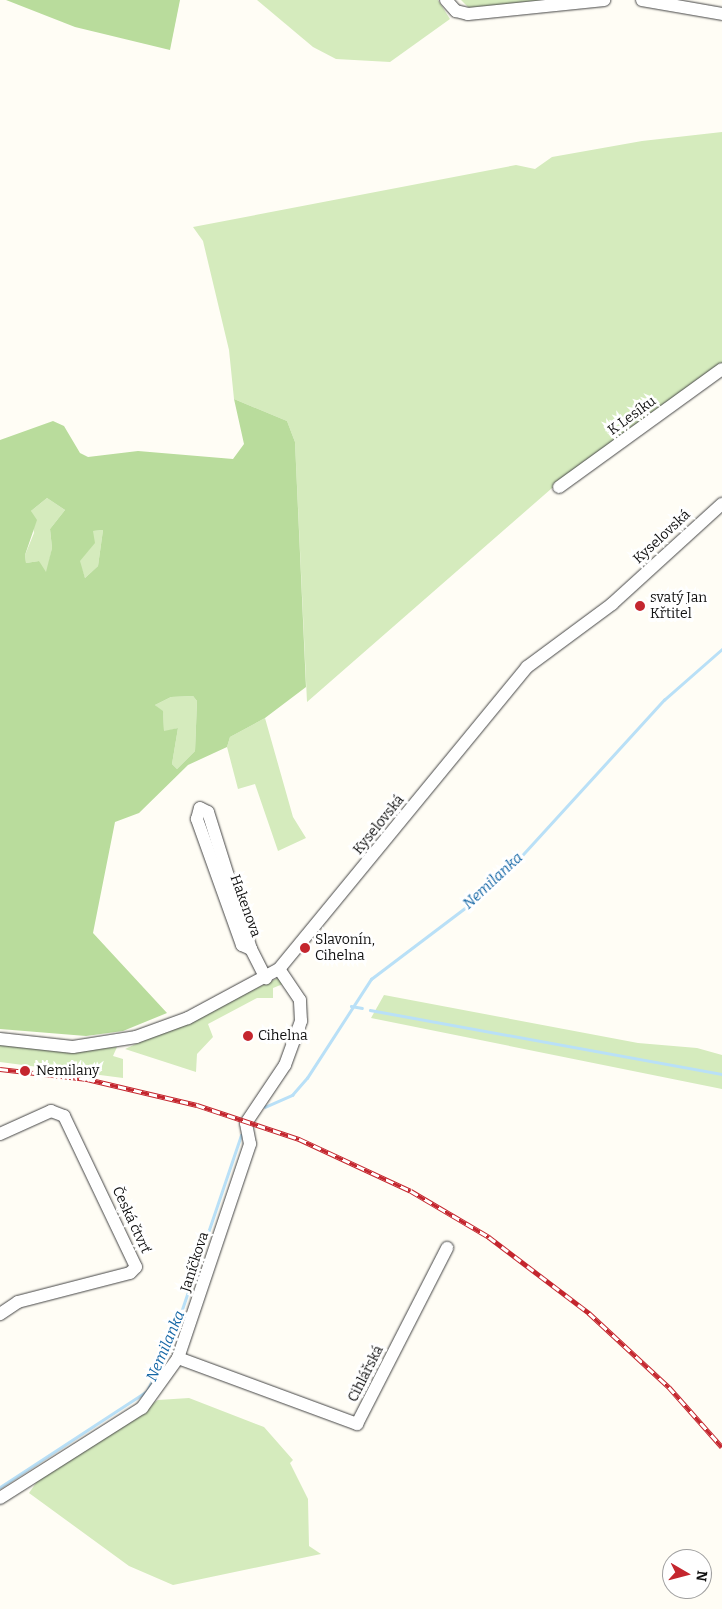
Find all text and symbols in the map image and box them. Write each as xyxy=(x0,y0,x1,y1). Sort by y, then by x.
street label: K Lesíku xyxy=(605,393,659,439)
street label: Kyselovská xyxy=(630,506,694,568)
place label: svatý Jan Křtitel xyxy=(650,590,707,622)
marker: svatý Jan Křtitel xyxy=(634,600,646,612)
street label: Kyselovská xyxy=(350,792,408,858)
water label: Nemilanka xyxy=(459,849,527,913)
street label: Hakenova xyxy=(226,873,264,939)
place label: Slavonín, Cihelna xyxy=(315,932,375,964)
marker: Slavonín, Cihelna xyxy=(299,942,311,954)
place label: Cihelna xyxy=(258,1028,308,1044)
marker: Cihelna xyxy=(242,1030,254,1042)
place label: Nemilany xyxy=(36,1063,99,1079)
marker: Nemilany xyxy=(18,1064,32,1078)
street label: Česká čtvrť xyxy=(108,1184,154,1256)
street label: Janíčkova xyxy=(177,1230,213,1294)
water label: Nemilanka xyxy=(143,1308,189,1384)
street label: Cihlářská xyxy=(345,1343,387,1405)
north arrow xyxy=(662,1549,712,1599)
text: N xyxy=(692,1569,711,1583)

